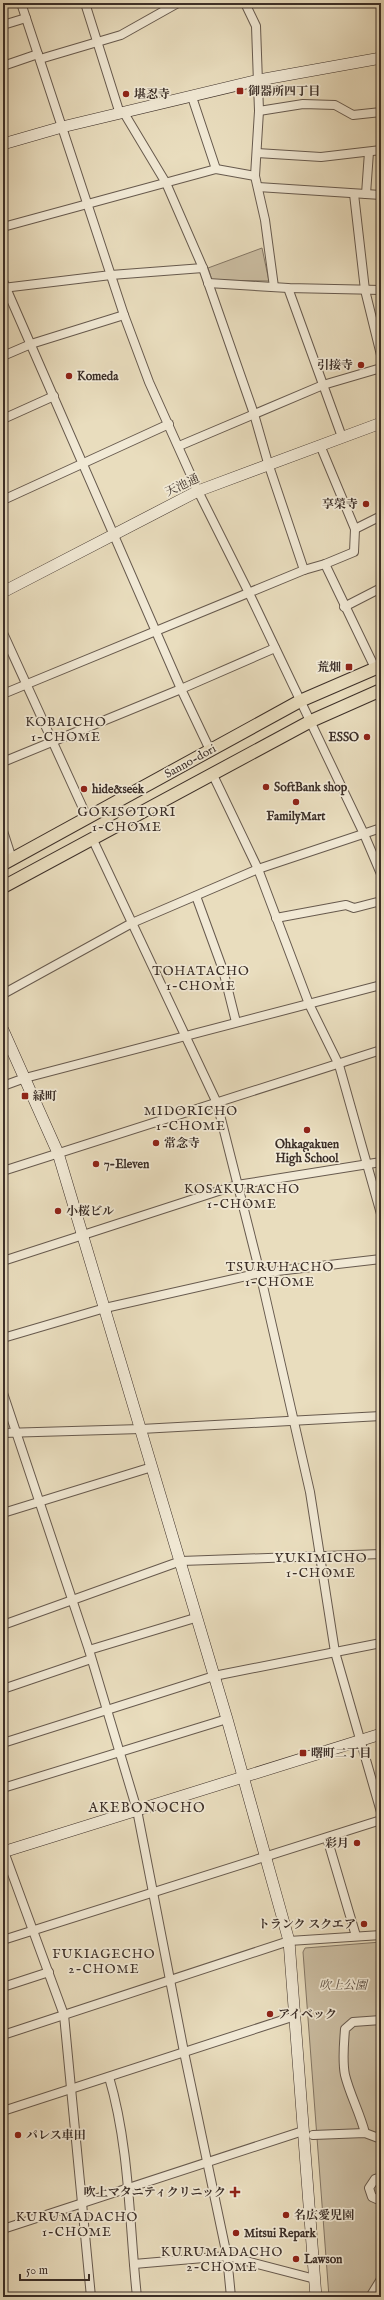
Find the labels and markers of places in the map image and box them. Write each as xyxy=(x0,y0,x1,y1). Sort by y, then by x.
place label: 御器所四丁目 xyxy=(248,84,320,99)
marker: 御器所四丁目 xyxy=(235,86,245,96)
place label: 堪忍寺 xyxy=(134,87,170,102)
marker: 堪忍寺 xyxy=(121,89,131,99)
place label: 引接寺 xyxy=(317,358,353,373)
marker: 引接寺 xyxy=(356,360,366,370)
place label: Komeda xyxy=(77,369,119,384)
marker: Komeda xyxy=(64,371,74,381)
place label: 享榮寺 xyxy=(322,497,358,512)
marker: 享榮寺 xyxy=(361,499,371,509)
place label: 荒畑 xyxy=(317,660,341,675)
marker: 荒畑 xyxy=(344,662,354,672)
place label: ESSO xyxy=(328,730,359,745)
marker: ESSO xyxy=(362,732,372,742)
place label: SoftBank shop xyxy=(274,780,348,796)
place label: hide&seek xyxy=(91,782,145,797)
marker: SoftBank shop xyxy=(261,782,271,792)
marker: hide&seek xyxy=(79,784,89,794)
marker: FamilyMart xyxy=(291,797,301,807)
place label: FamilyMart xyxy=(267,809,326,825)
place label: 緑町 xyxy=(33,1089,57,1104)
marker: 緑町 xyxy=(20,1091,30,1101)
marker: Ohkagakuen High School xyxy=(302,1125,312,1135)
place label: 常念寺 xyxy=(164,1136,200,1151)
place label: Ohkagakuen High School xyxy=(275,1137,340,1167)
marker: 常念寺 xyxy=(151,1138,161,1148)
place label: 7-Eleven xyxy=(104,1157,150,1172)
marker: 7-Eleven xyxy=(91,1159,101,1169)
place label: 小桜ビル xyxy=(66,1204,114,1219)
marker: 小桜ビル xyxy=(53,1206,63,1216)
place label: 曙町二丁目 xyxy=(311,1746,371,1761)
marker: 曙町二丁目 xyxy=(298,1748,308,1758)
place label: 彩月 xyxy=(325,1836,349,1851)
marker: 彩月 xyxy=(352,1838,362,1848)
place label: トランク スクエア xyxy=(258,1917,356,1932)
marker: トランク スクエア xyxy=(359,1919,369,1929)
place label: アイベック xyxy=(278,2007,337,2022)
marker: アイベック xyxy=(265,2009,275,2019)
place label: パレス車田 xyxy=(26,2128,86,2143)
marker: パレス車田 xyxy=(13,2130,23,2140)
place label: 吹上マタニティクリニック xyxy=(84,2185,226,2200)
marker: 吹上マタニティクリニック xyxy=(229,2186,241,2198)
place label: 名広愛児園 xyxy=(294,2208,354,2223)
marker: 名広愛児園 xyxy=(281,2210,291,2220)
place label: Mitsui Repark xyxy=(244,2226,316,2242)
marker: Mitsui Repark xyxy=(231,2228,241,2238)
place label: Lawson xyxy=(303,2252,343,2267)
marker: Lawson xyxy=(291,2254,301,2264)

